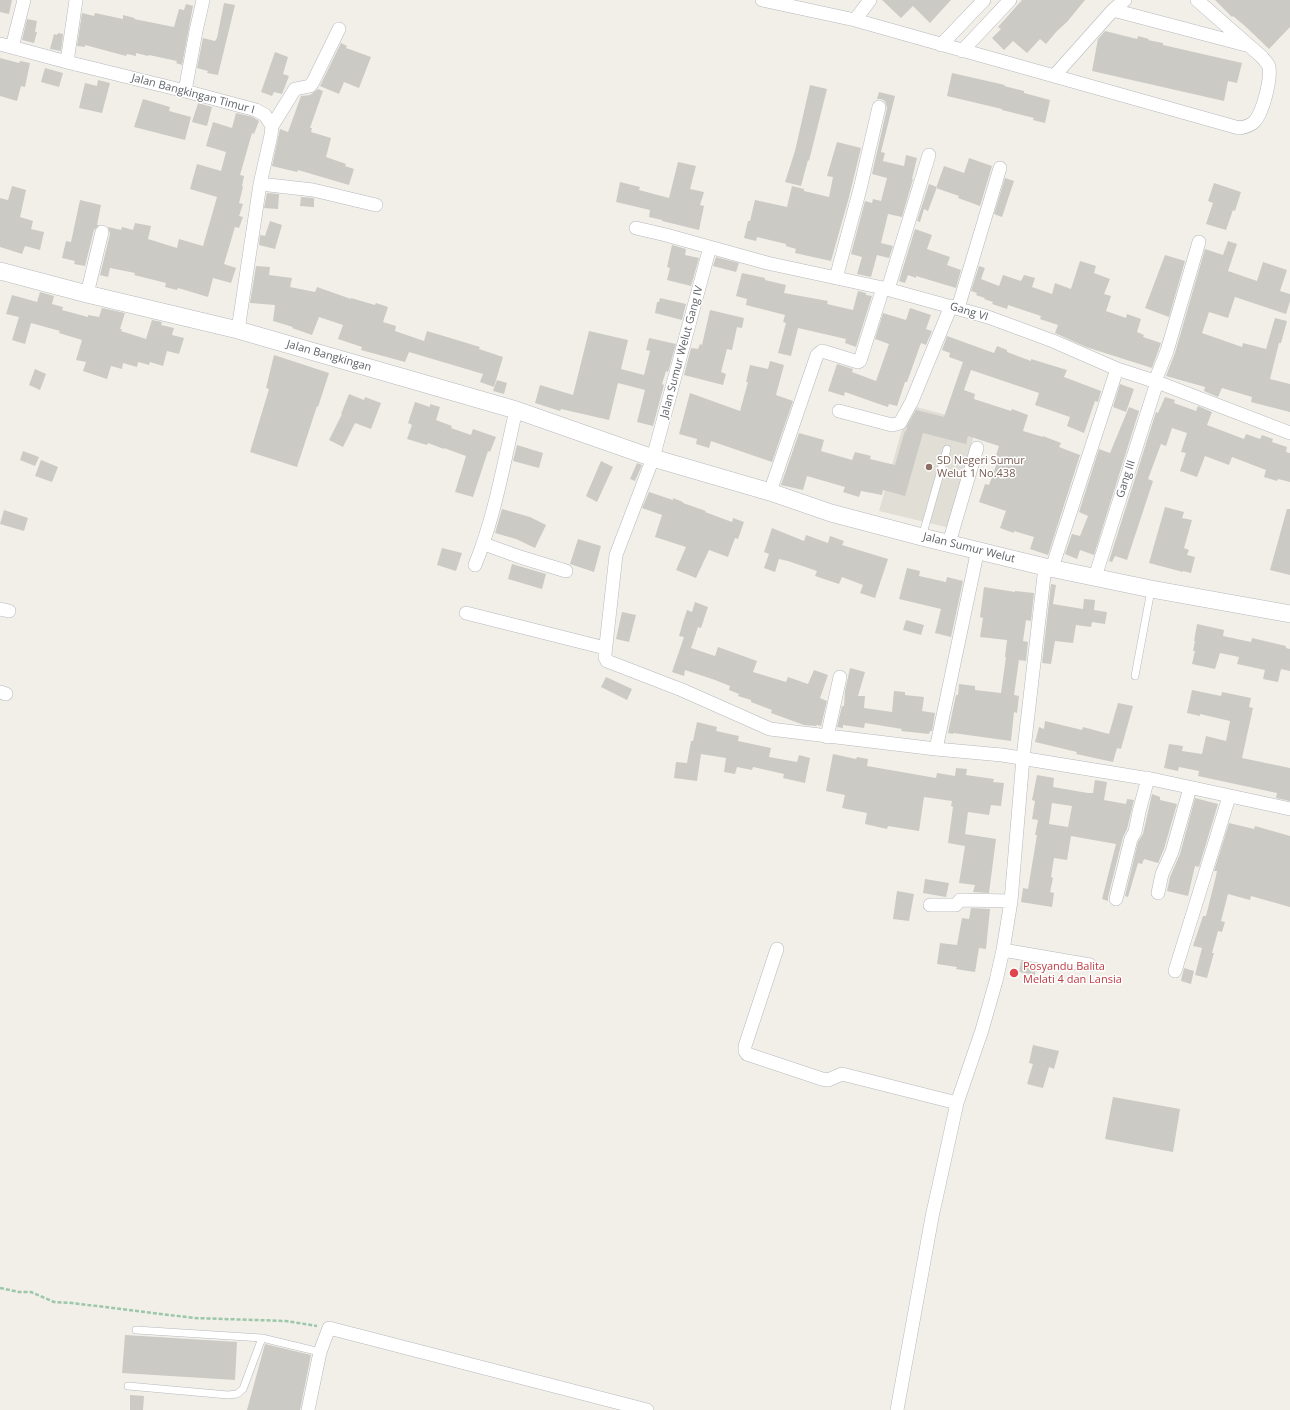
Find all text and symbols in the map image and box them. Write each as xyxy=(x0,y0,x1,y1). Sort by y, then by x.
street label: Jalan Bangkingan Timur I xyxy=(130,71,256,117)
street label: Jalan Sumur Welut Gang IV xyxy=(658,284,706,420)
street label: Gang VI xyxy=(948,300,990,324)
street label: Jalan Bangkingan xyxy=(285,338,373,374)
place label: SD Negeri Sumur Welut 1 No.438 xyxy=(937,454,1025,480)
street label: Gang III xyxy=(1114,458,1138,500)
marker: SD Negeri Sumur Welut 1 No.438 xyxy=(924,462,934,472)
street label: Jalan Sumur Welut xyxy=(922,530,1016,566)
place label: Posyandu Balita Melati 4 dan Lansia xyxy=(1023,960,1122,986)
marker: Posyandu Balita Melati 4 dan Lansia xyxy=(1008,967,1020,979)

